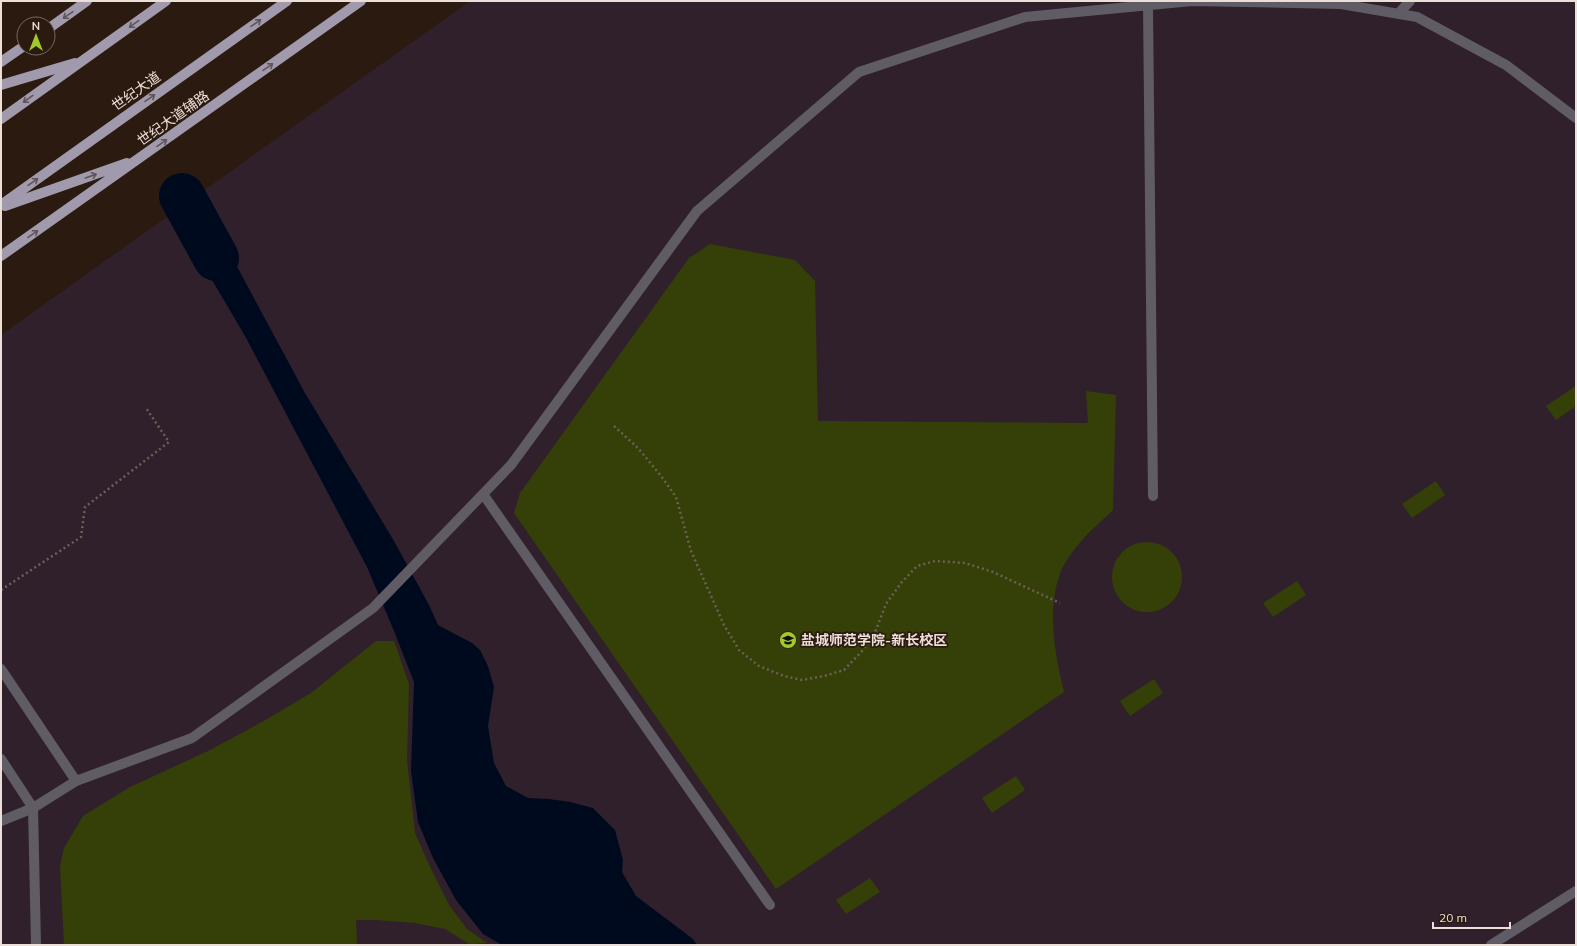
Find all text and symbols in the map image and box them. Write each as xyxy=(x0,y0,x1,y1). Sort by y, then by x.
one-way arrow xyxy=(62,11,73,19)
north arrow xyxy=(16,16,56,56)
text: N xyxy=(32,19,40,33)
one-way arrow xyxy=(250,19,261,27)
one-way arrow xyxy=(129,20,140,28)
one-way arrow xyxy=(262,63,273,71)
street label: 世纪大道 xyxy=(108,68,164,114)
street label: 世纪大道辅路 xyxy=(133,87,213,149)
one-way arrow xyxy=(144,94,155,102)
one-way arrow xyxy=(23,95,34,103)
one-way arrow xyxy=(156,139,167,147)
one-way arrow xyxy=(84,172,97,179)
one-way arrow xyxy=(27,178,38,186)
one-way arrow xyxy=(27,230,38,238)
school or university icon: 盐城师范学院-新长校区 xyxy=(778,630,798,650)
place label: 盐城师范学院-新长校区 xyxy=(801,631,947,649)
scale bar xyxy=(1433,904,1510,930)
text: 20 m xyxy=(1439,910,1467,925)

